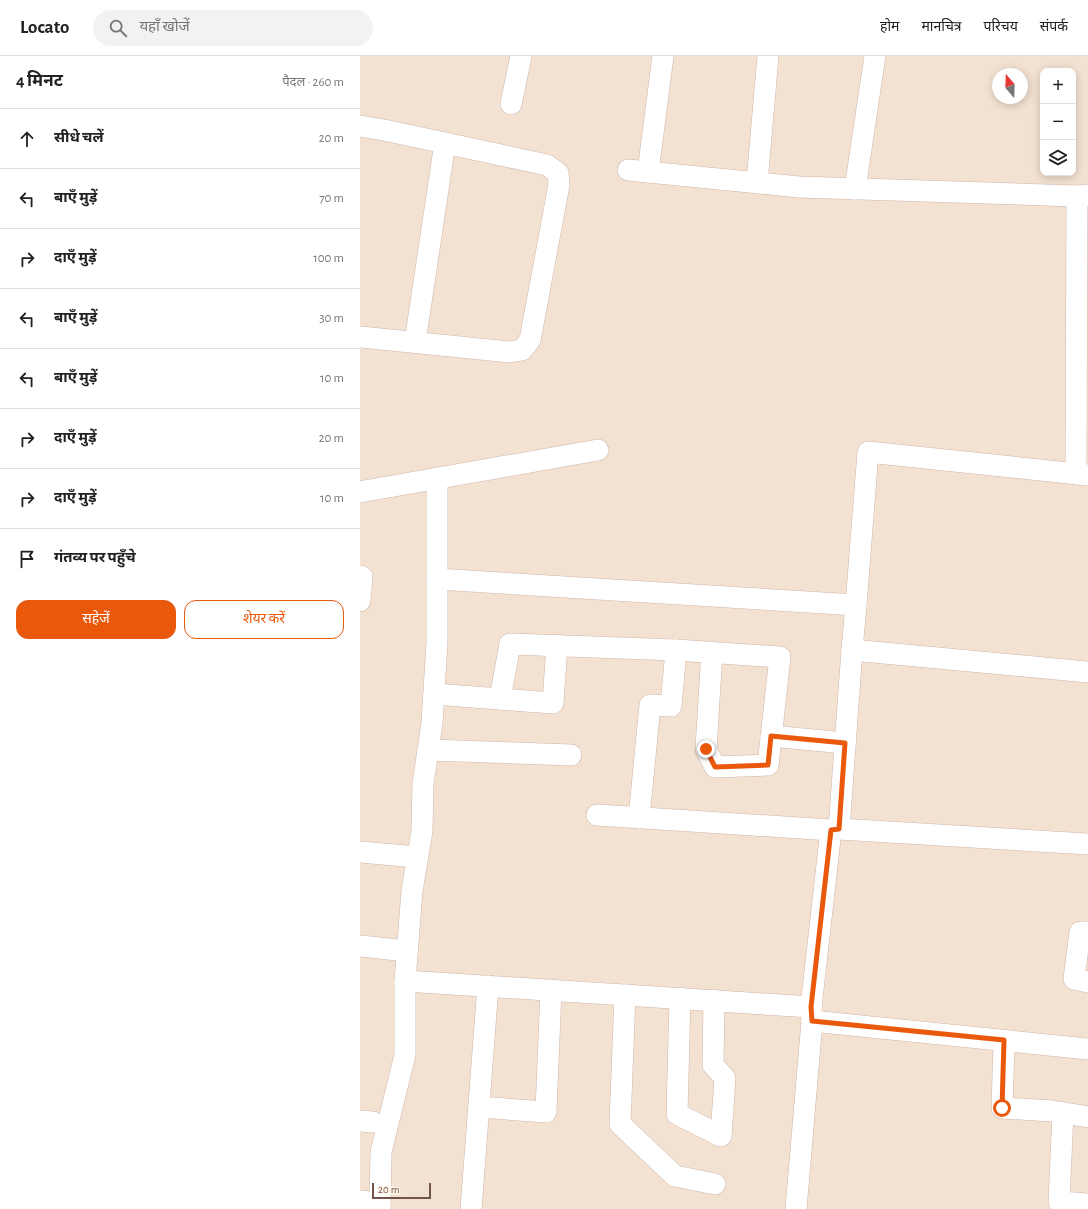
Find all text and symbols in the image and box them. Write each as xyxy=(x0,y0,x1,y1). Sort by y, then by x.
search box xyxy=(93,10,373,46)
icon: search xyxy=(107,17,129,39)
text: Locato xyxy=(20,18,69,37)
text: यहाँ खोजें xyxy=(139,19,190,34)
text: होम xyxy=(880,20,899,34)
text: मानचित्र xyxy=(921,20,962,34)
text: परिचय xyxy=(984,20,1018,34)
text: संपर्क xyxy=(1040,20,1068,34)
north arrow xyxy=(992,68,1028,104)
map controls xyxy=(1040,68,1076,176)
button: + xyxy=(1040,68,1076,104)
text: 4 मिनट xyxy=(16,72,63,89)
text: पैदल · 260 m xyxy=(282,76,344,89)
button: − xyxy=(1040,104,1076,140)
icon: ahead xyxy=(16,128,38,150)
text: सीधे चलें xyxy=(54,130,104,145)
text: 20 m xyxy=(319,132,344,145)
button: layers xyxy=(1040,140,1076,176)
icon: left xyxy=(16,188,38,210)
text: बाएँ मुड़ें xyxy=(54,190,97,205)
text: 70 m xyxy=(319,192,344,205)
icon: right xyxy=(16,248,38,270)
text: दाएँ मुड़ें xyxy=(54,250,97,265)
text: 100 m xyxy=(313,252,344,265)
icon: left xyxy=(16,308,38,330)
text: बाएँ मुड़ें xyxy=(54,310,97,325)
text: 30 m xyxy=(319,312,344,325)
icon: left xyxy=(16,368,38,390)
text: बाएँ मुड़ें xyxy=(54,370,97,385)
text: 10 m xyxy=(320,372,344,385)
icon: right xyxy=(16,428,38,450)
text: दाएँ मुड़ें xyxy=(54,430,97,445)
text: 20 m xyxy=(319,432,344,445)
icon: right xyxy=(16,488,38,510)
text: दाएँ मुड़ें xyxy=(54,490,97,505)
text: 10 m xyxy=(320,492,344,505)
icon: arrive xyxy=(16,548,38,570)
text: गंतव्य पर पहुँचे xyxy=(54,550,136,565)
button: सहेजें xyxy=(16,600,176,639)
button: शेयर करें xyxy=(184,600,344,639)
route end xyxy=(697,740,715,758)
route start xyxy=(993,1099,1011,1117)
scale bar xyxy=(372,1181,431,1200)
text: 20 m xyxy=(378,1184,399,1195)

